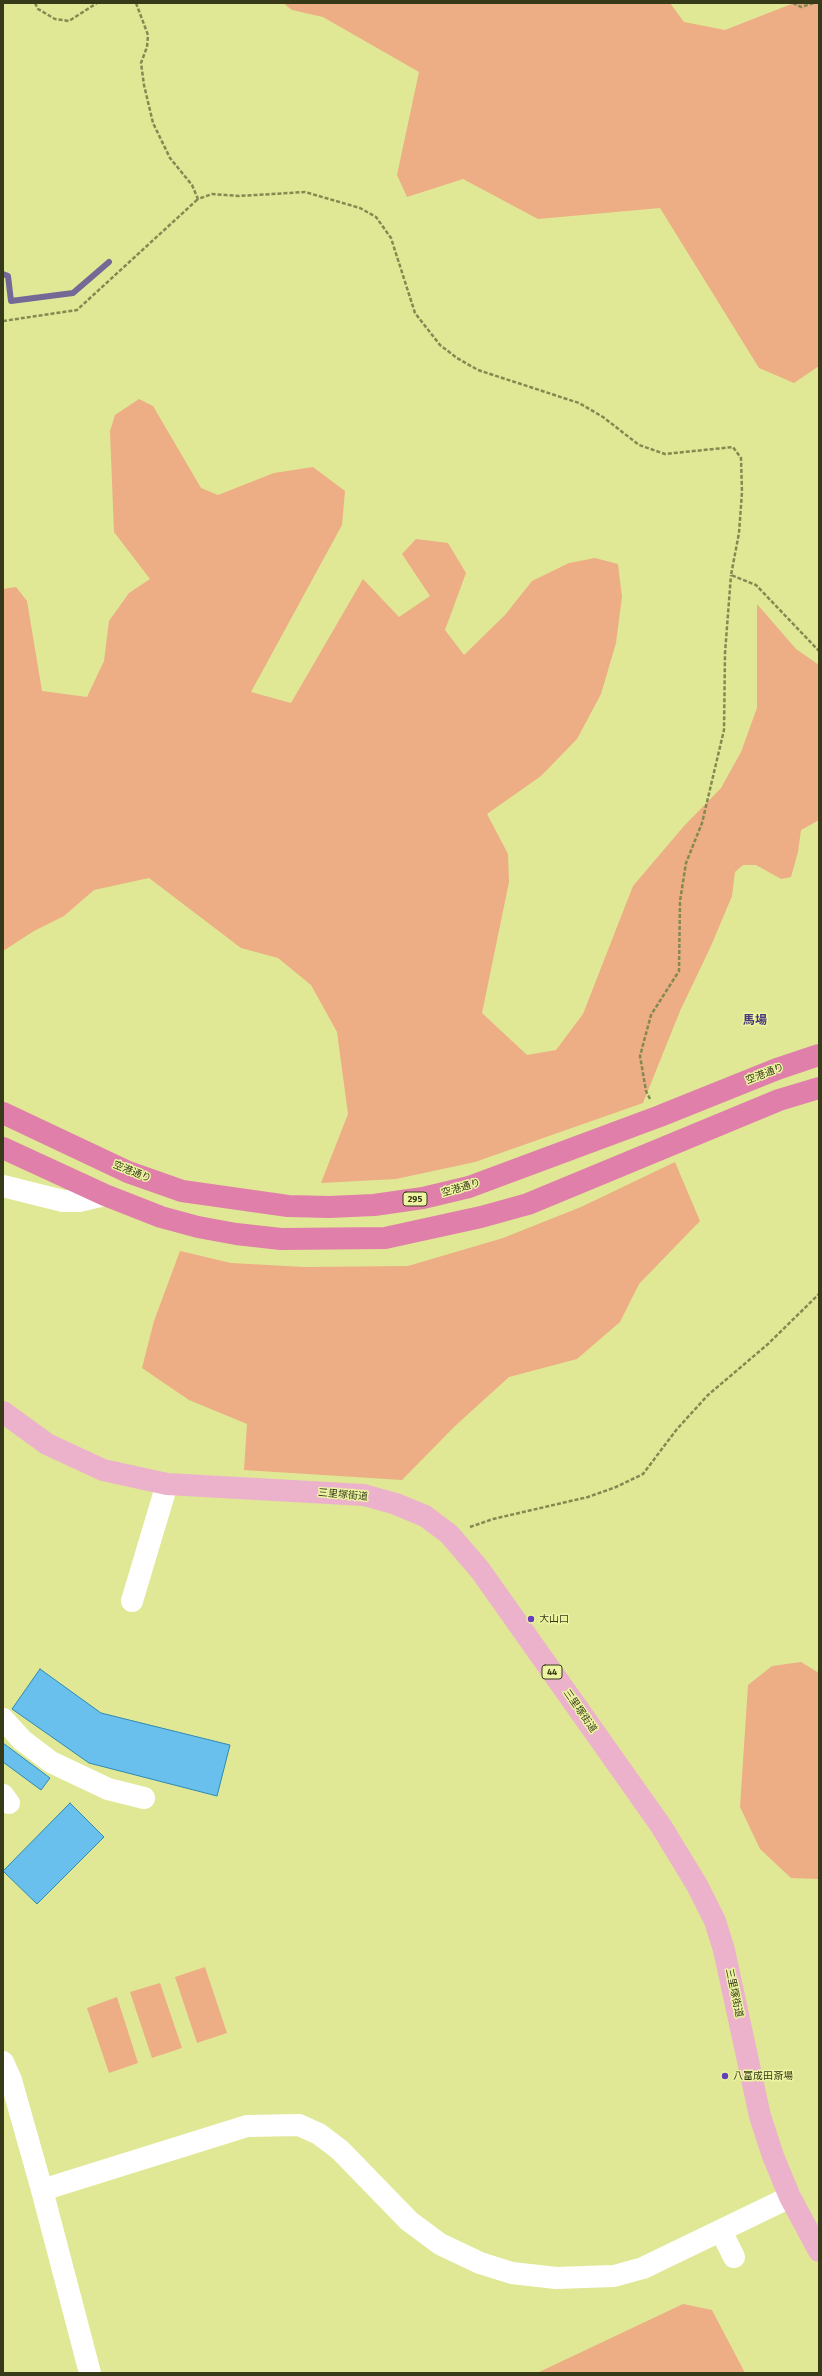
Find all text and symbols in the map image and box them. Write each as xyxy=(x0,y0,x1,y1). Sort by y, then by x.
district label: 馬場 xyxy=(743,1014,767,1028)
street label: 空港通り xyxy=(744,1061,786,1087)
street label: 空港通り xyxy=(111,1159,153,1185)
street label: 空港通り xyxy=(440,1177,482,1199)
road number: 295 xyxy=(403,1192,427,1206)
street label: 三里塚街道 xyxy=(318,1487,368,1503)
place label: 大山口 xyxy=(539,1613,569,1625)
marker: 大山口 xyxy=(526,1614,536,1624)
road number: 44 xyxy=(542,1665,562,1679)
street label: 三里塚街道 xyxy=(561,1687,599,1735)
street label: 三里塚街道 xyxy=(723,1967,745,2019)
place label: 八富成田斎場 xyxy=(733,2070,793,2082)
marker: 八富成田斎場 xyxy=(720,2071,730,2081)

